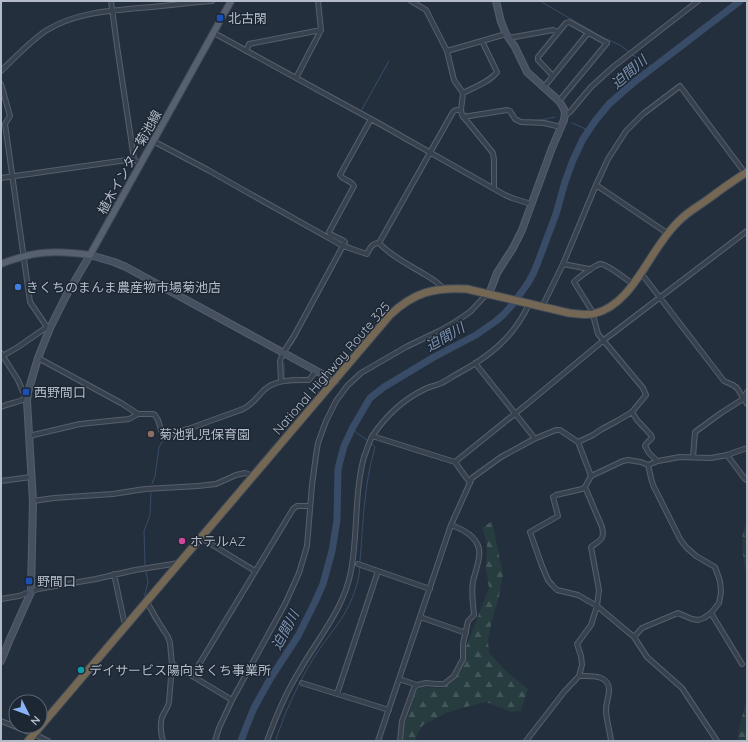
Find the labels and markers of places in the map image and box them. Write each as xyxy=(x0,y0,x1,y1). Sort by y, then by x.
place label: 北古閑 xyxy=(228,10,267,26)
marker: 北古閑 xyxy=(215,13,225,23)
place label: きくちのまんま農産物市場菊池店 xyxy=(26,279,221,295)
marker: きくちのまんま農産物市場菊池店 xyxy=(13,282,23,292)
place label: 西野間口 xyxy=(34,384,86,400)
marker: 西野間口 xyxy=(21,387,31,397)
place label: 菊池乳児保育園 xyxy=(159,426,250,442)
marker: 菊池乳児保育園 xyxy=(146,429,156,439)
place label: ホテルAZ xyxy=(190,533,246,549)
marker: ホテルAZ xyxy=(177,536,187,546)
place label: 野間口 xyxy=(37,573,76,589)
marker: 野間口 xyxy=(24,576,34,586)
place label: デイサービス陽向きくち事業所 xyxy=(89,662,271,678)
marker: デイサービス陽向きくち事業所 xyxy=(76,665,86,675)

